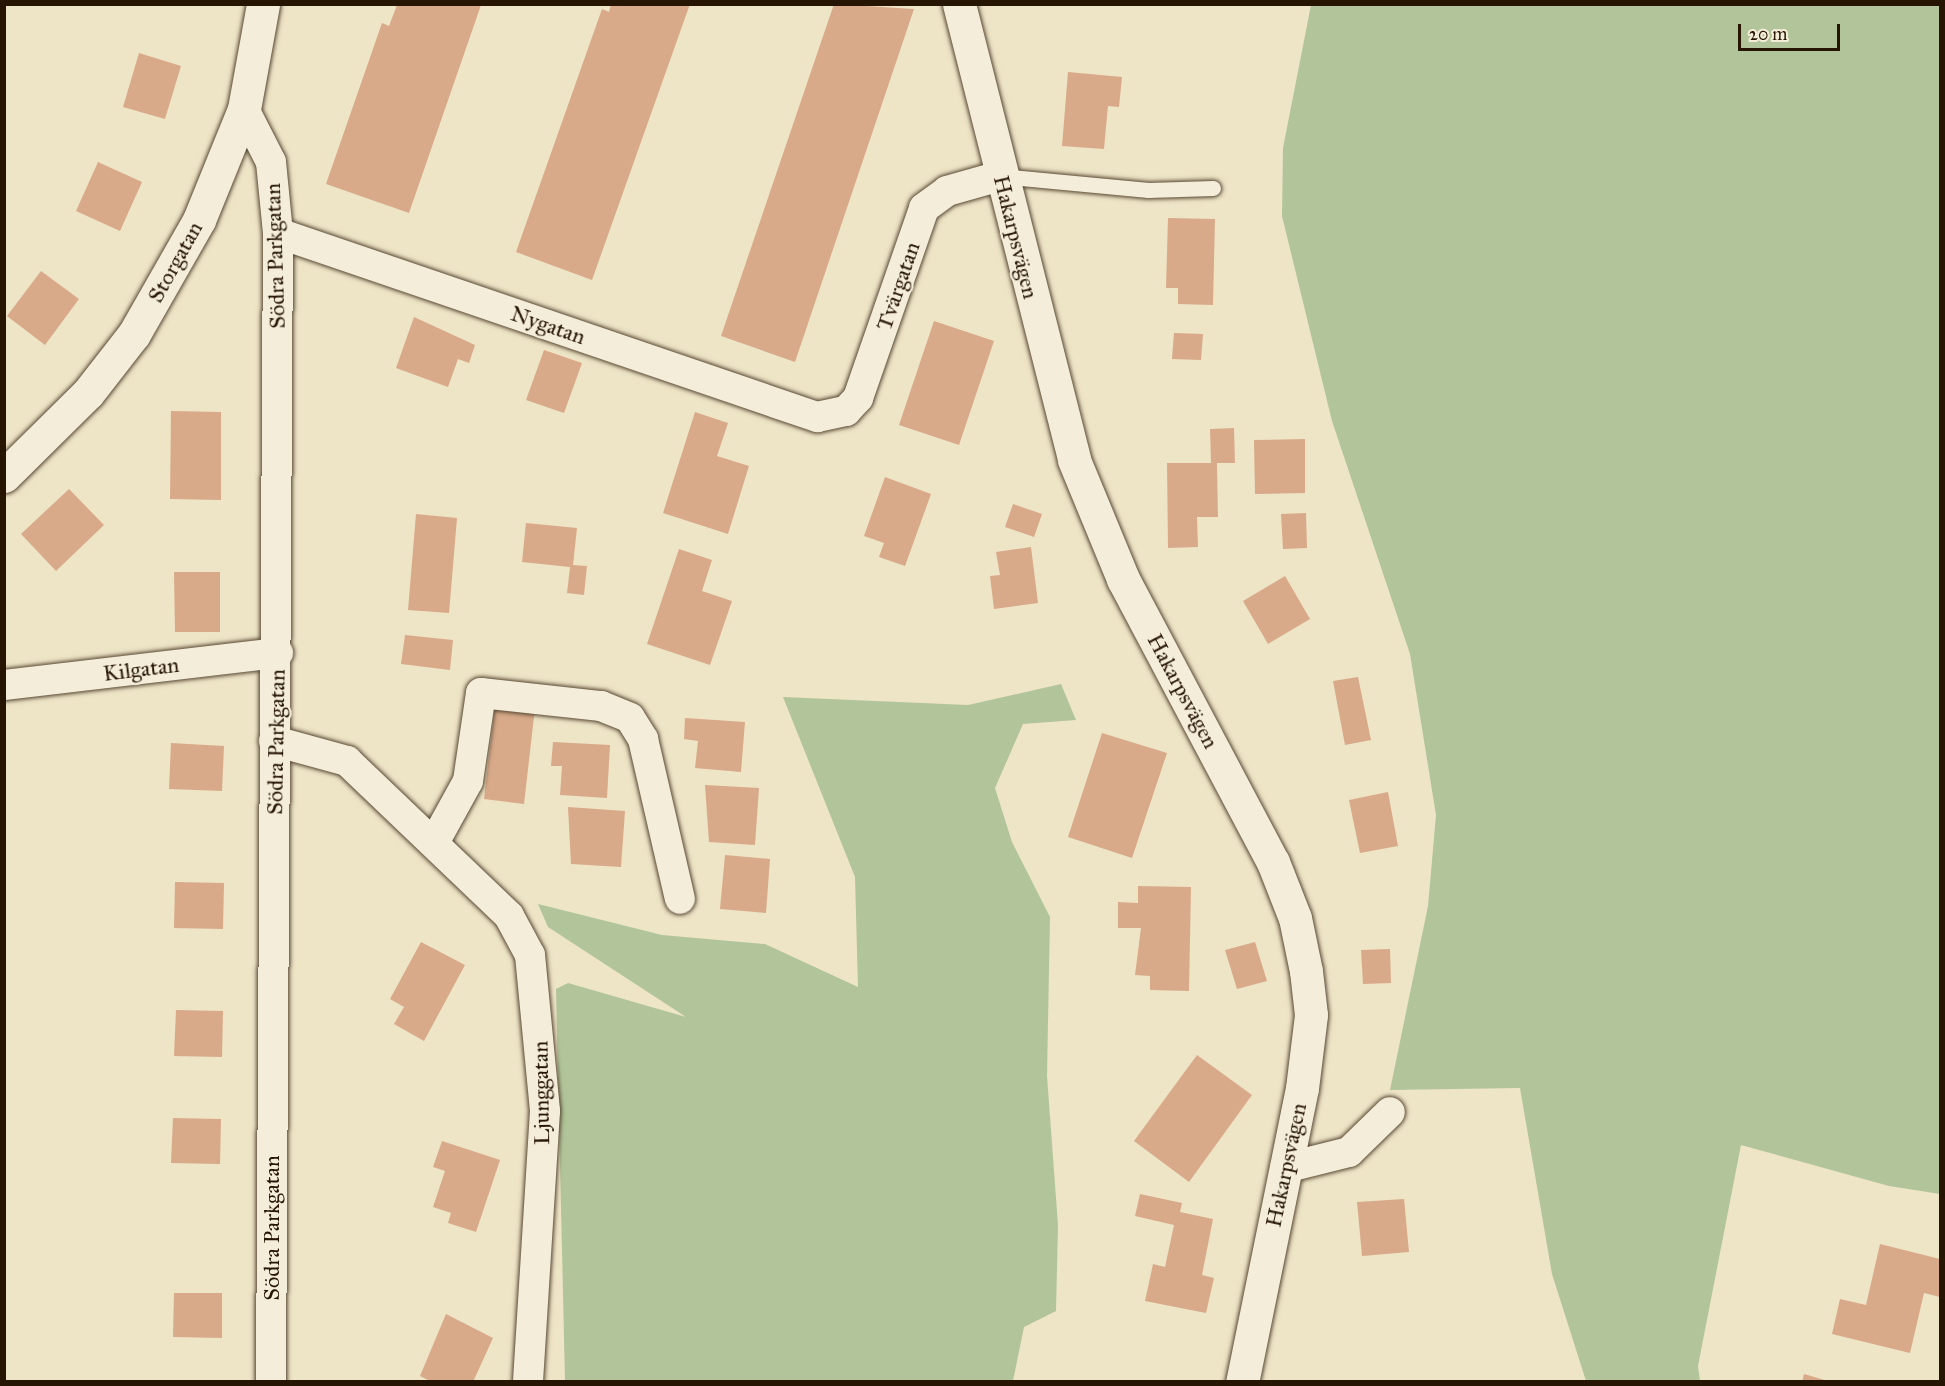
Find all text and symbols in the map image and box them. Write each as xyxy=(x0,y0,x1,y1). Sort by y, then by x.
scale bar xyxy=(1741,12,1843,50)
text: 20 m xyxy=(1749,23,1787,45)
street label: Hakarpsvägen xyxy=(988,173,1044,301)
street label: Södra Parkgatan xyxy=(259,183,291,329)
street label: Storgatan xyxy=(142,217,208,307)
street label: Tvärgatan xyxy=(871,238,925,334)
street label: Nygatan xyxy=(507,300,589,350)
street label: Hakarpsvägen xyxy=(1142,629,1224,753)
street label: Kilgatan xyxy=(102,651,180,687)
street label: Södra Parkgatan xyxy=(262,669,290,815)
street label: Ljunggatan xyxy=(527,1041,555,1145)
street label: Hakarpsvägen xyxy=(1260,1101,1312,1229)
street label: Södra Parkgatan xyxy=(259,1155,285,1301)

